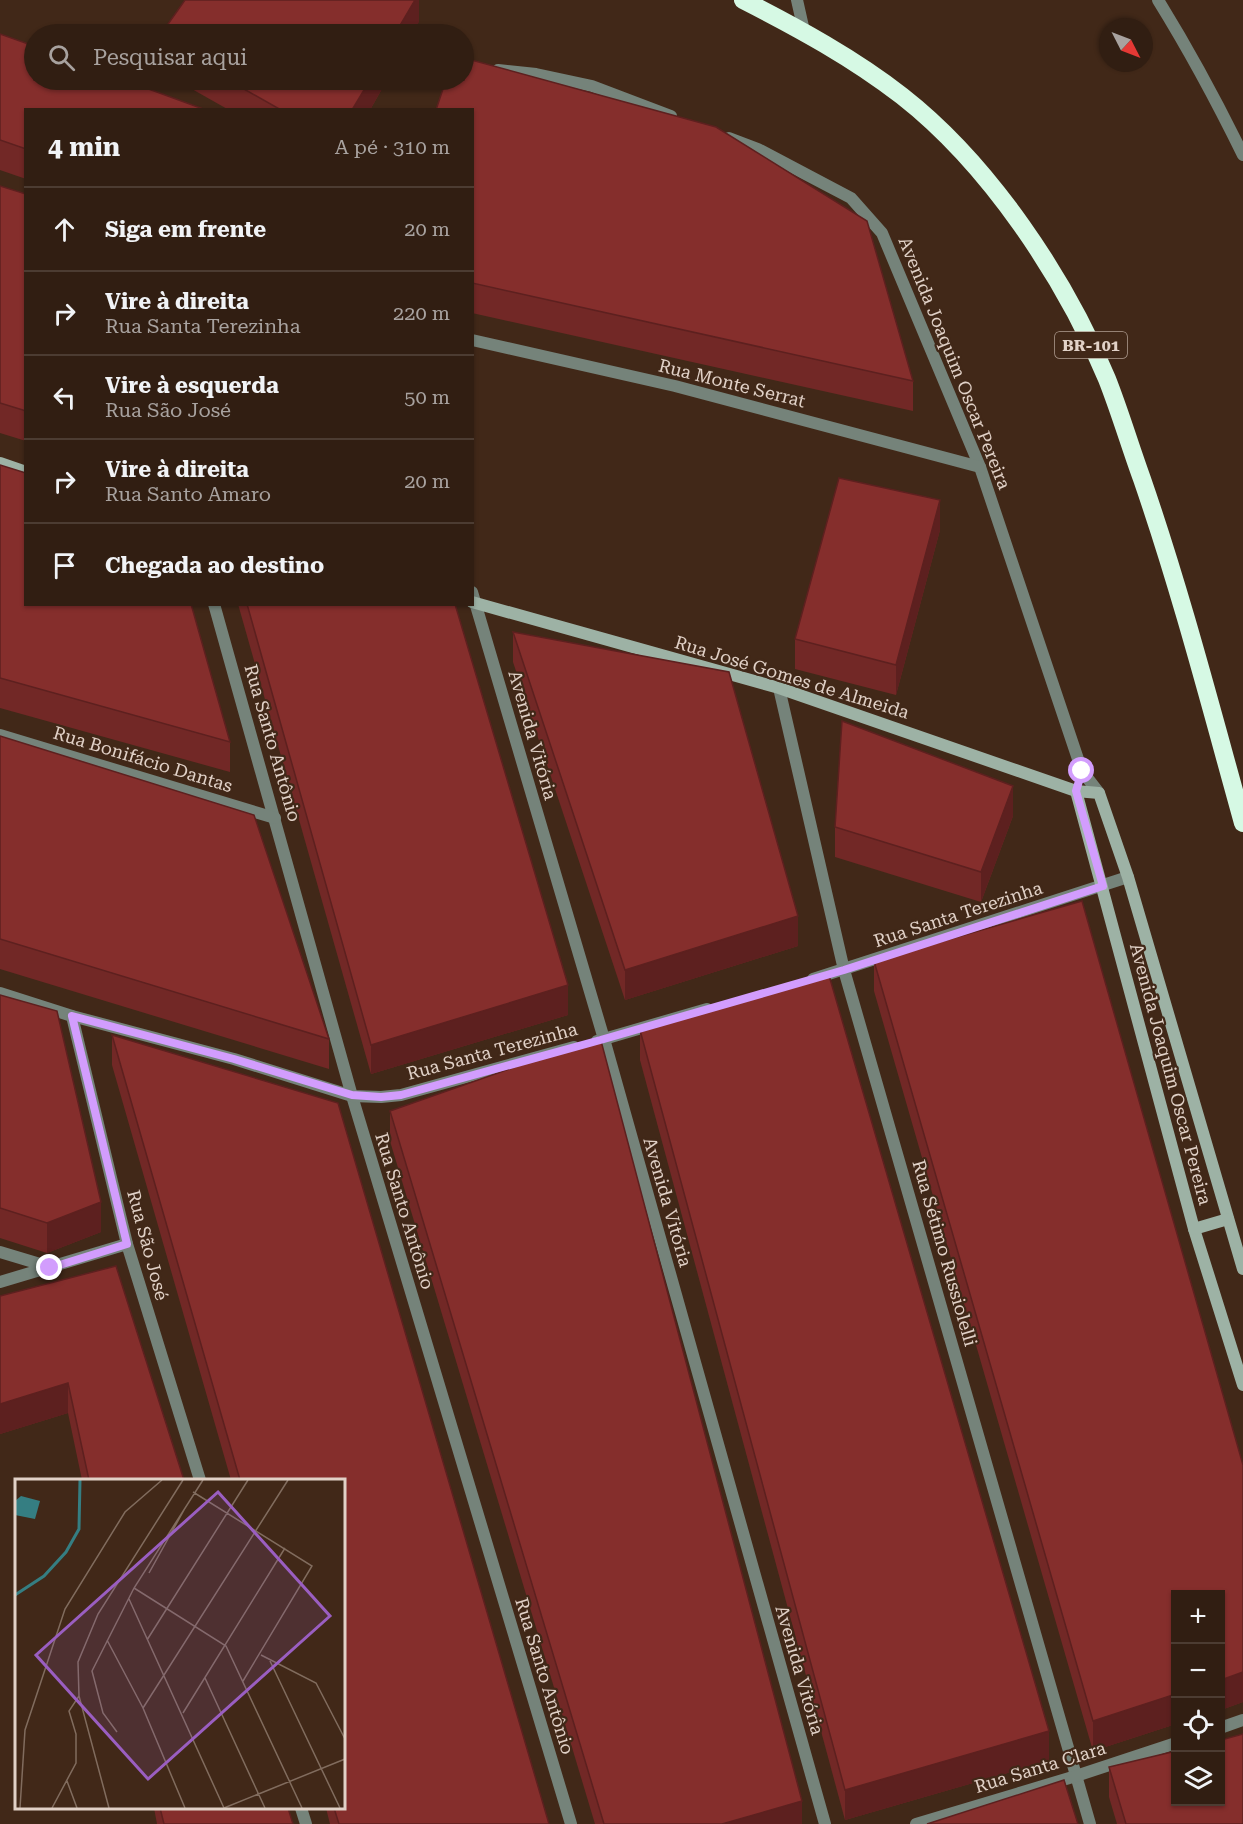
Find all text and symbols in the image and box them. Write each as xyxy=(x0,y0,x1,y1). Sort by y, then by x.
north arrow xyxy=(1099,18,1153,72)
search box xyxy=(24,24,474,90)
icon: search xyxy=(45,41,78,74)
text: Pesquisar aqui xyxy=(93,45,247,70)
text: 4 min xyxy=(48,132,120,162)
text: A pé · 310 m xyxy=(335,135,450,159)
icon: ahead xyxy=(48,213,81,246)
text: Siga em frente xyxy=(105,217,266,242)
text: 20 m xyxy=(404,217,450,241)
street label: Avenida Joaquim Oscar Pereira xyxy=(895,234,1015,492)
text: Vire à direita xyxy=(105,289,249,314)
icon: right xyxy=(48,297,81,330)
text: 220 m xyxy=(393,301,450,325)
text: Rua Santa Terezinha xyxy=(105,314,301,338)
road number: BR-101 xyxy=(1055,332,1127,358)
street label: Rua Monte Serrat xyxy=(656,355,808,411)
text: Vire à esquerda xyxy=(105,373,279,398)
icon: left xyxy=(48,381,81,414)
text: 50 m xyxy=(404,385,450,409)
text: Rua São José xyxy=(105,398,231,422)
text: Vire à direita xyxy=(105,457,249,482)
icon: right xyxy=(48,465,81,498)
text: 20 m xyxy=(404,469,450,493)
text: Rua Santo Amaro xyxy=(105,482,271,506)
icon: arrive xyxy=(48,549,81,582)
text: Chegada ao destino xyxy=(105,553,324,578)
street label: Rua José Gomes de Almeida xyxy=(672,631,912,723)
street label: Rua Santo Antônio xyxy=(240,662,306,824)
street label: Avenida Vitória xyxy=(504,668,562,803)
street label: Rua Bonifácio Dantas xyxy=(51,722,235,796)
route start xyxy=(1068,757,1094,783)
street label: Rua Santa Terezinha xyxy=(871,877,1045,951)
street label: Avenida Joaquim Oscar Pereira xyxy=(1126,941,1216,1208)
street label: Rua Santa Terezinha xyxy=(404,1018,580,1084)
street label: Rua Santo Antônio xyxy=(371,1130,439,1292)
street label: Avenida Vitória xyxy=(639,1135,697,1270)
street label: Rua Sétimo Russiolelli xyxy=(908,1157,982,1349)
street label: Rua São José xyxy=(123,1187,173,1303)
route end xyxy=(36,1254,62,1280)
inset map xyxy=(15,1479,345,1809)
map controls xyxy=(1171,1590,1225,1806)
button: + xyxy=(1171,1590,1225,1644)
street label: Rua Santo Antônio xyxy=(511,1595,579,1757)
street label: Avenida Vitória xyxy=(771,1603,829,1738)
button: − xyxy=(1171,1644,1225,1698)
button: locate xyxy=(1171,1698,1225,1752)
street label: Rua Santa Clara xyxy=(972,1737,1109,1797)
button: layers xyxy=(1171,1752,1225,1806)

